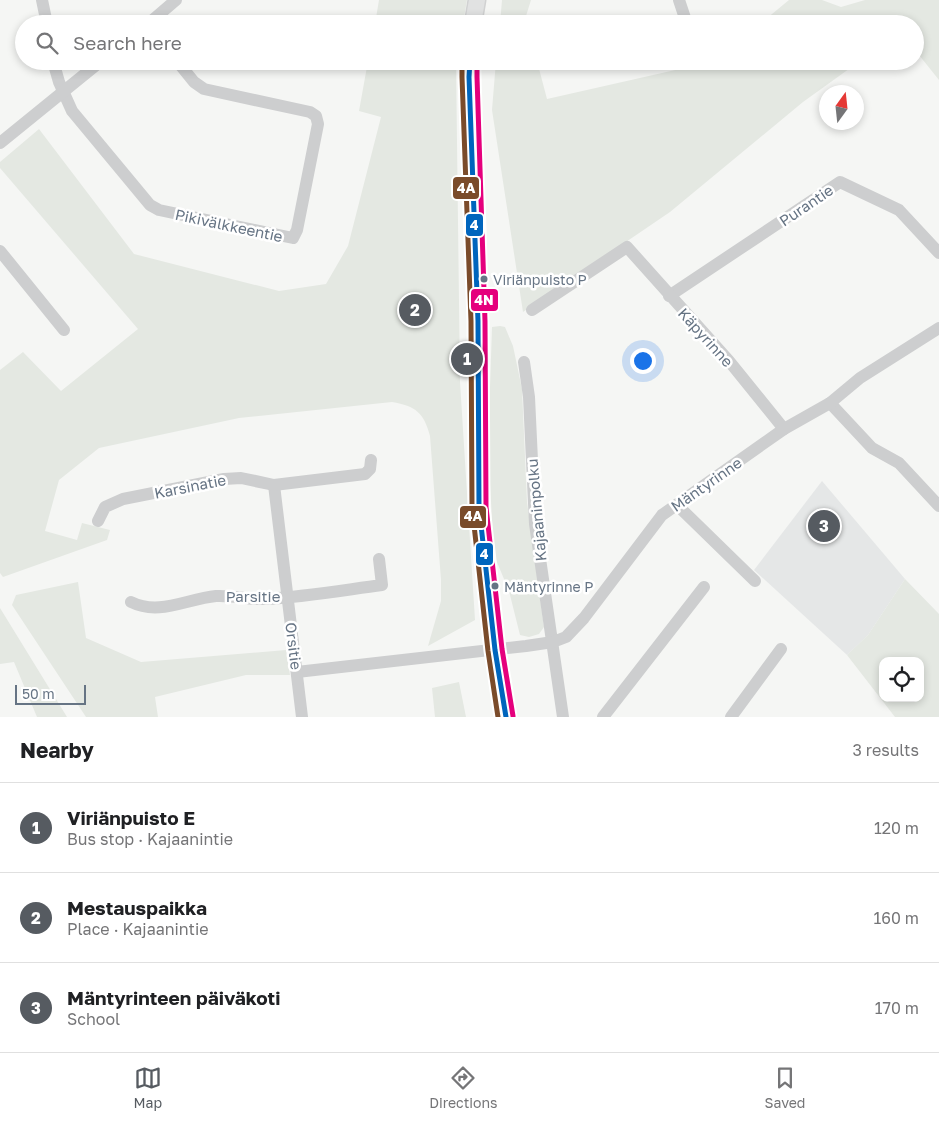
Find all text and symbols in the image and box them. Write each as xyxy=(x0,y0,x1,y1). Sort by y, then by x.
search box xyxy=(15,15,924,70)
icon: search xyxy=(33,29,61,57)
text: Search here xyxy=(73,31,182,54)
north arrow xyxy=(819,85,864,130)
line badge: 4A xyxy=(452,176,480,200)
text: 4A xyxy=(457,179,475,196)
street label: Purantie xyxy=(776,180,837,229)
street label: Pikivälkkeentie xyxy=(174,205,285,245)
line badge: 4 xyxy=(465,213,484,237)
text: 4 xyxy=(470,216,479,233)
place label: Viriänpuisto P xyxy=(493,271,587,288)
marker: Viriänpuisto P xyxy=(479,274,489,284)
line badge: 4N xyxy=(470,288,499,312)
pin: 2 xyxy=(399,291,431,329)
text: 4N xyxy=(474,291,494,308)
street label: Käpyrinne xyxy=(675,304,737,370)
pin: 1 xyxy=(451,340,483,378)
your location xyxy=(630,348,656,374)
street label: Mäntyrinne xyxy=(667,453,745,515)
street label: Kajaaninpolku xyxy=(523,458,549,562)
street label: Karsinatie xyxy=(153,470,228,502)
line badge: 4A xyxy=(459,505,487,529)
text: 4A xyxy=(464,507,482,524)
pin: 3 xyxy=(808,507,840,545)
line badge: 4 xyxy=(475,542,494,566)
text: 4 xyxy=(480,545,489,562)
place label: Mäntyrinne P xyxy=(504,578,593,595)
marker: Mäntyrinne P xyxy=(490,581,500,591)
street label: Parsitie xyxy=(226,587,281,605)
street label: Orsitie xyxy=(282,621,306,671)
map controls xyxy=(879,657,924,702)
button: locate xyxy=(879,657,924,702)
scale bar xyxy=(15,682,86,705)
text: 50 m xyxy=(22,685,55,702)
text: Nearby xyxy=(20,737,94,763)
text: 3 results xyxy=(852,740,919,760)
text: Viriänpuisto E xyxy=(67,806,195,829)
text: 1 xyxy=(32,818,40,838)
text: 120 m xyxy=(874,818,919,838)
text: Bus stop · Kajaanintie xyxy=(67,829,233,849)
text: Mestauspaikka xyxy=(67,896,207,919)
text: 2 xyxy=(31,908,41,928)
text: 160 m xyxy=(873,908,919,928)
text: Place · Kajaanintie xyxy=(67,919,209,939)
text: Mäntyrinteen päiväkoti xyxy=(67,986,280,1009)
text: 3 xyxy=(31,998,41,1018)
text: 170 m xyxy=(875,998,919,1018)
text: School xyxy=(67,1009,120,1029)
tab: Map xyxy=(134,1064,162,1111)
tab: Directions xyxy=(429,1064,498,1111)
tab: Saved xyxy=(765,1064,805,1111)

